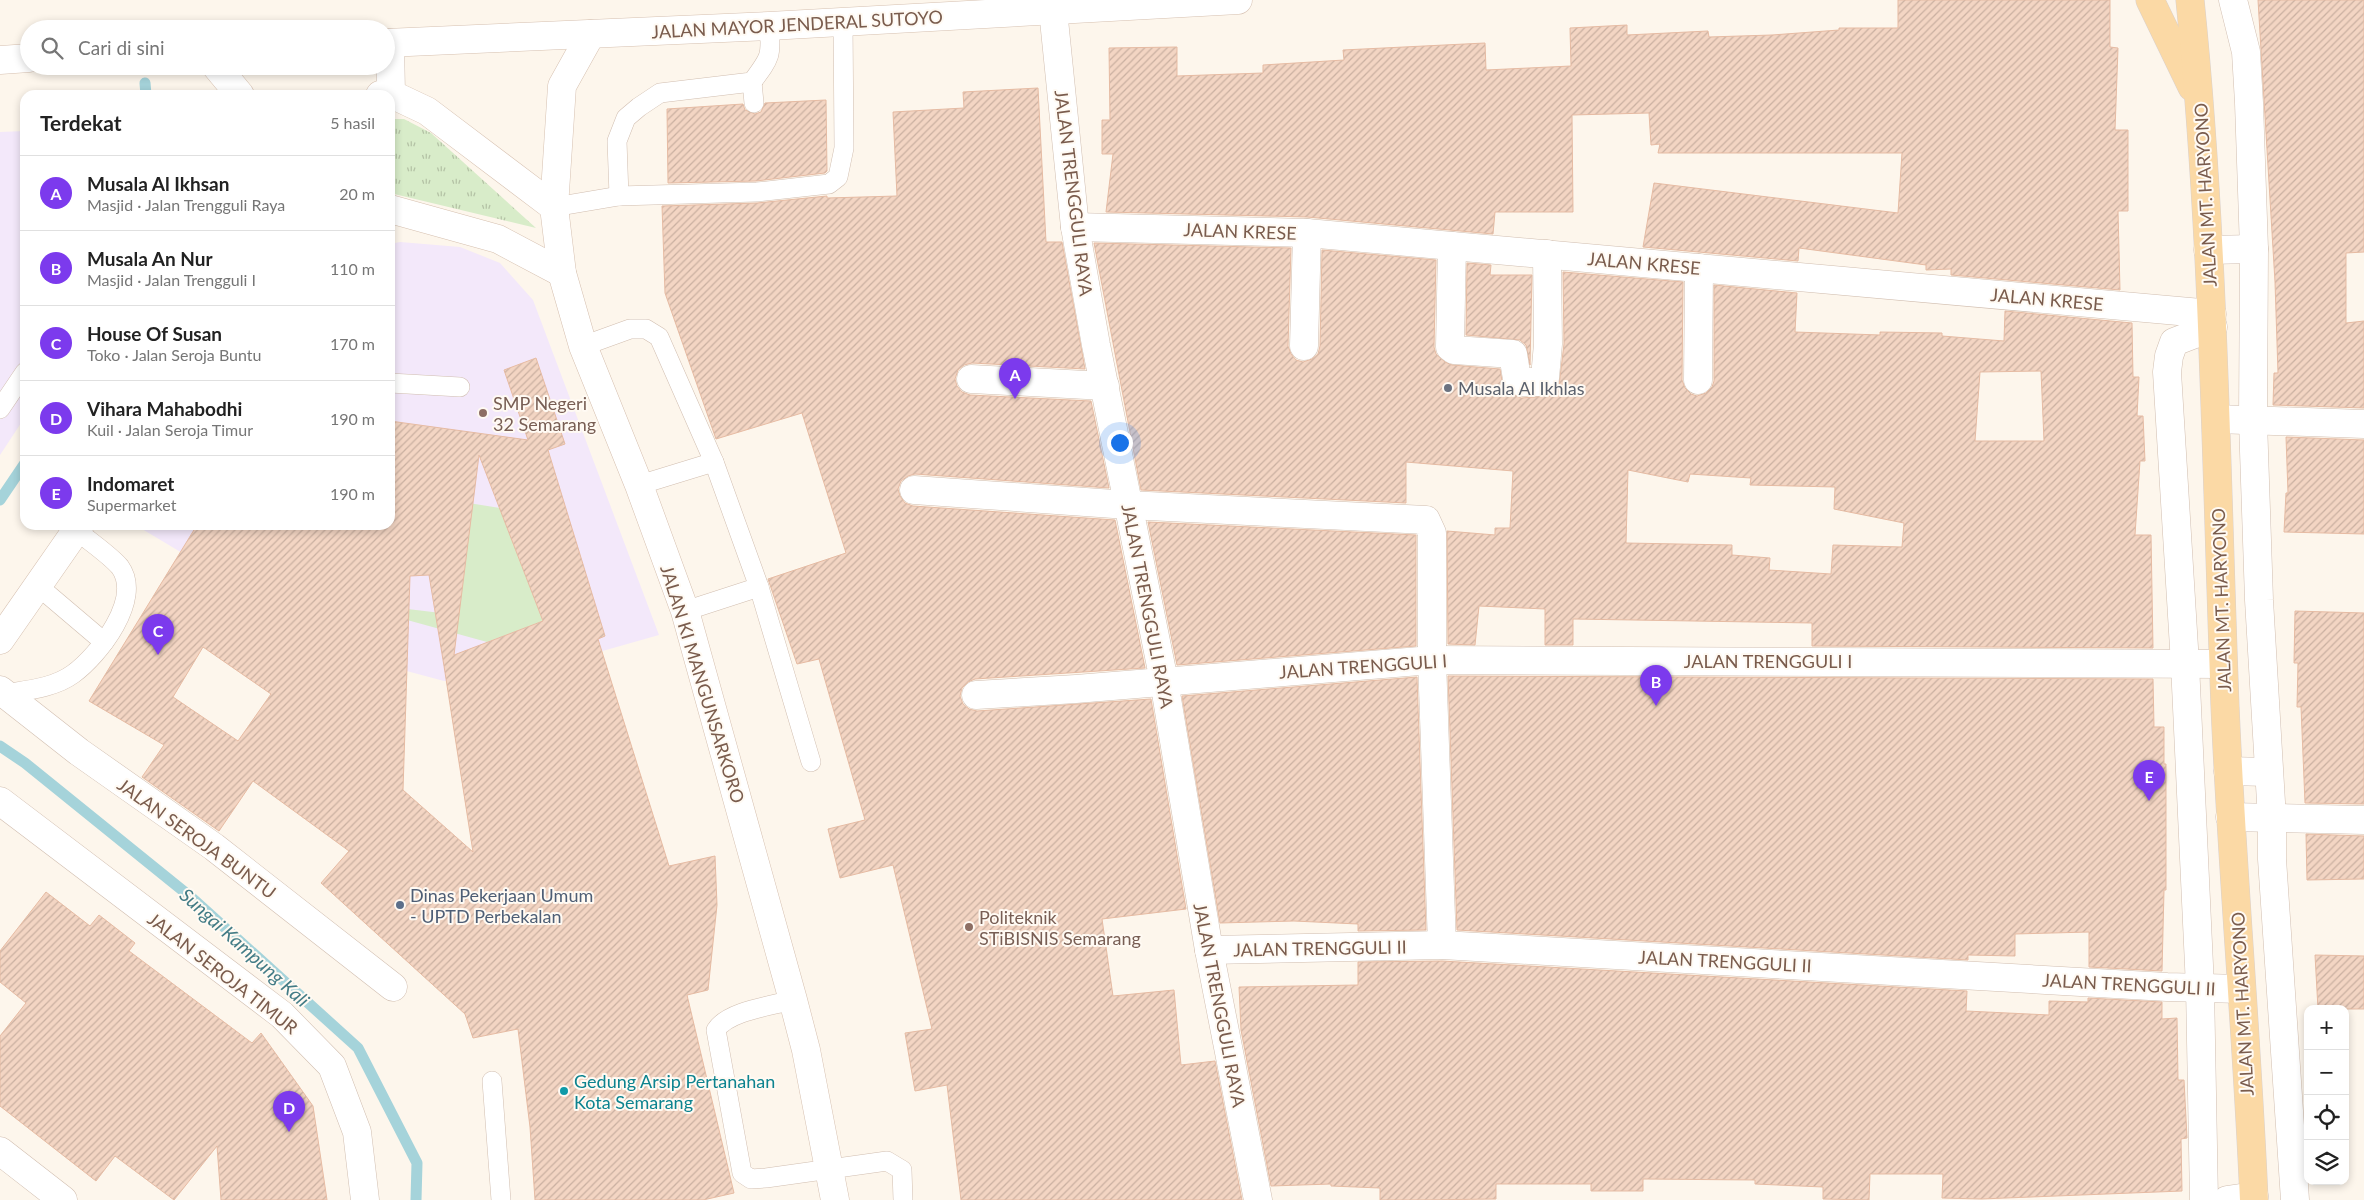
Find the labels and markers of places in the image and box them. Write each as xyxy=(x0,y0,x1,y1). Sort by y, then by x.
pin: A xyxy=(999,358,1031,399)
place label: Musala Al Ikhlas xyxy=(1458,377,1585,399)
marker: Musala Al Ikhlas xyxy=(1442,382,1454,394)
place label: SMP Negeri 32 Semarang xyxy=(493,392,596,435)
marker: SMP Negeri 32 Semarang xyxy=(477,407,489,419)
pin: C xyxy=(142,614,174,655)
pin: B xyxy=(1640,665,1672,706)
pin: E xyxy=(2133,760,2165,801)
place label: Dinas Pekerjaan Umum - UPTD Perbekalan xyxy=(410,884,593,927)
marker: Dinas Pekerjaan Umum - UPTD Perbekalan xyxy=(394,899,406,911)
place label: Politeknik STiBISNIS Semarang xyxy=(979,906,1141,949)
marker: Politeknik STiBISNIS Semarang xyxy=(963,921,975,933)
place label: Gedung Arsip Pertanahan Kota Semarang xyxy=(574,1070,775,1113)
marker: Gedung Arsip Pertanahan Kota Semarang xyxy=(558,1085,570,1097)
pin: D xyxy=(273,1091,305,1132)

